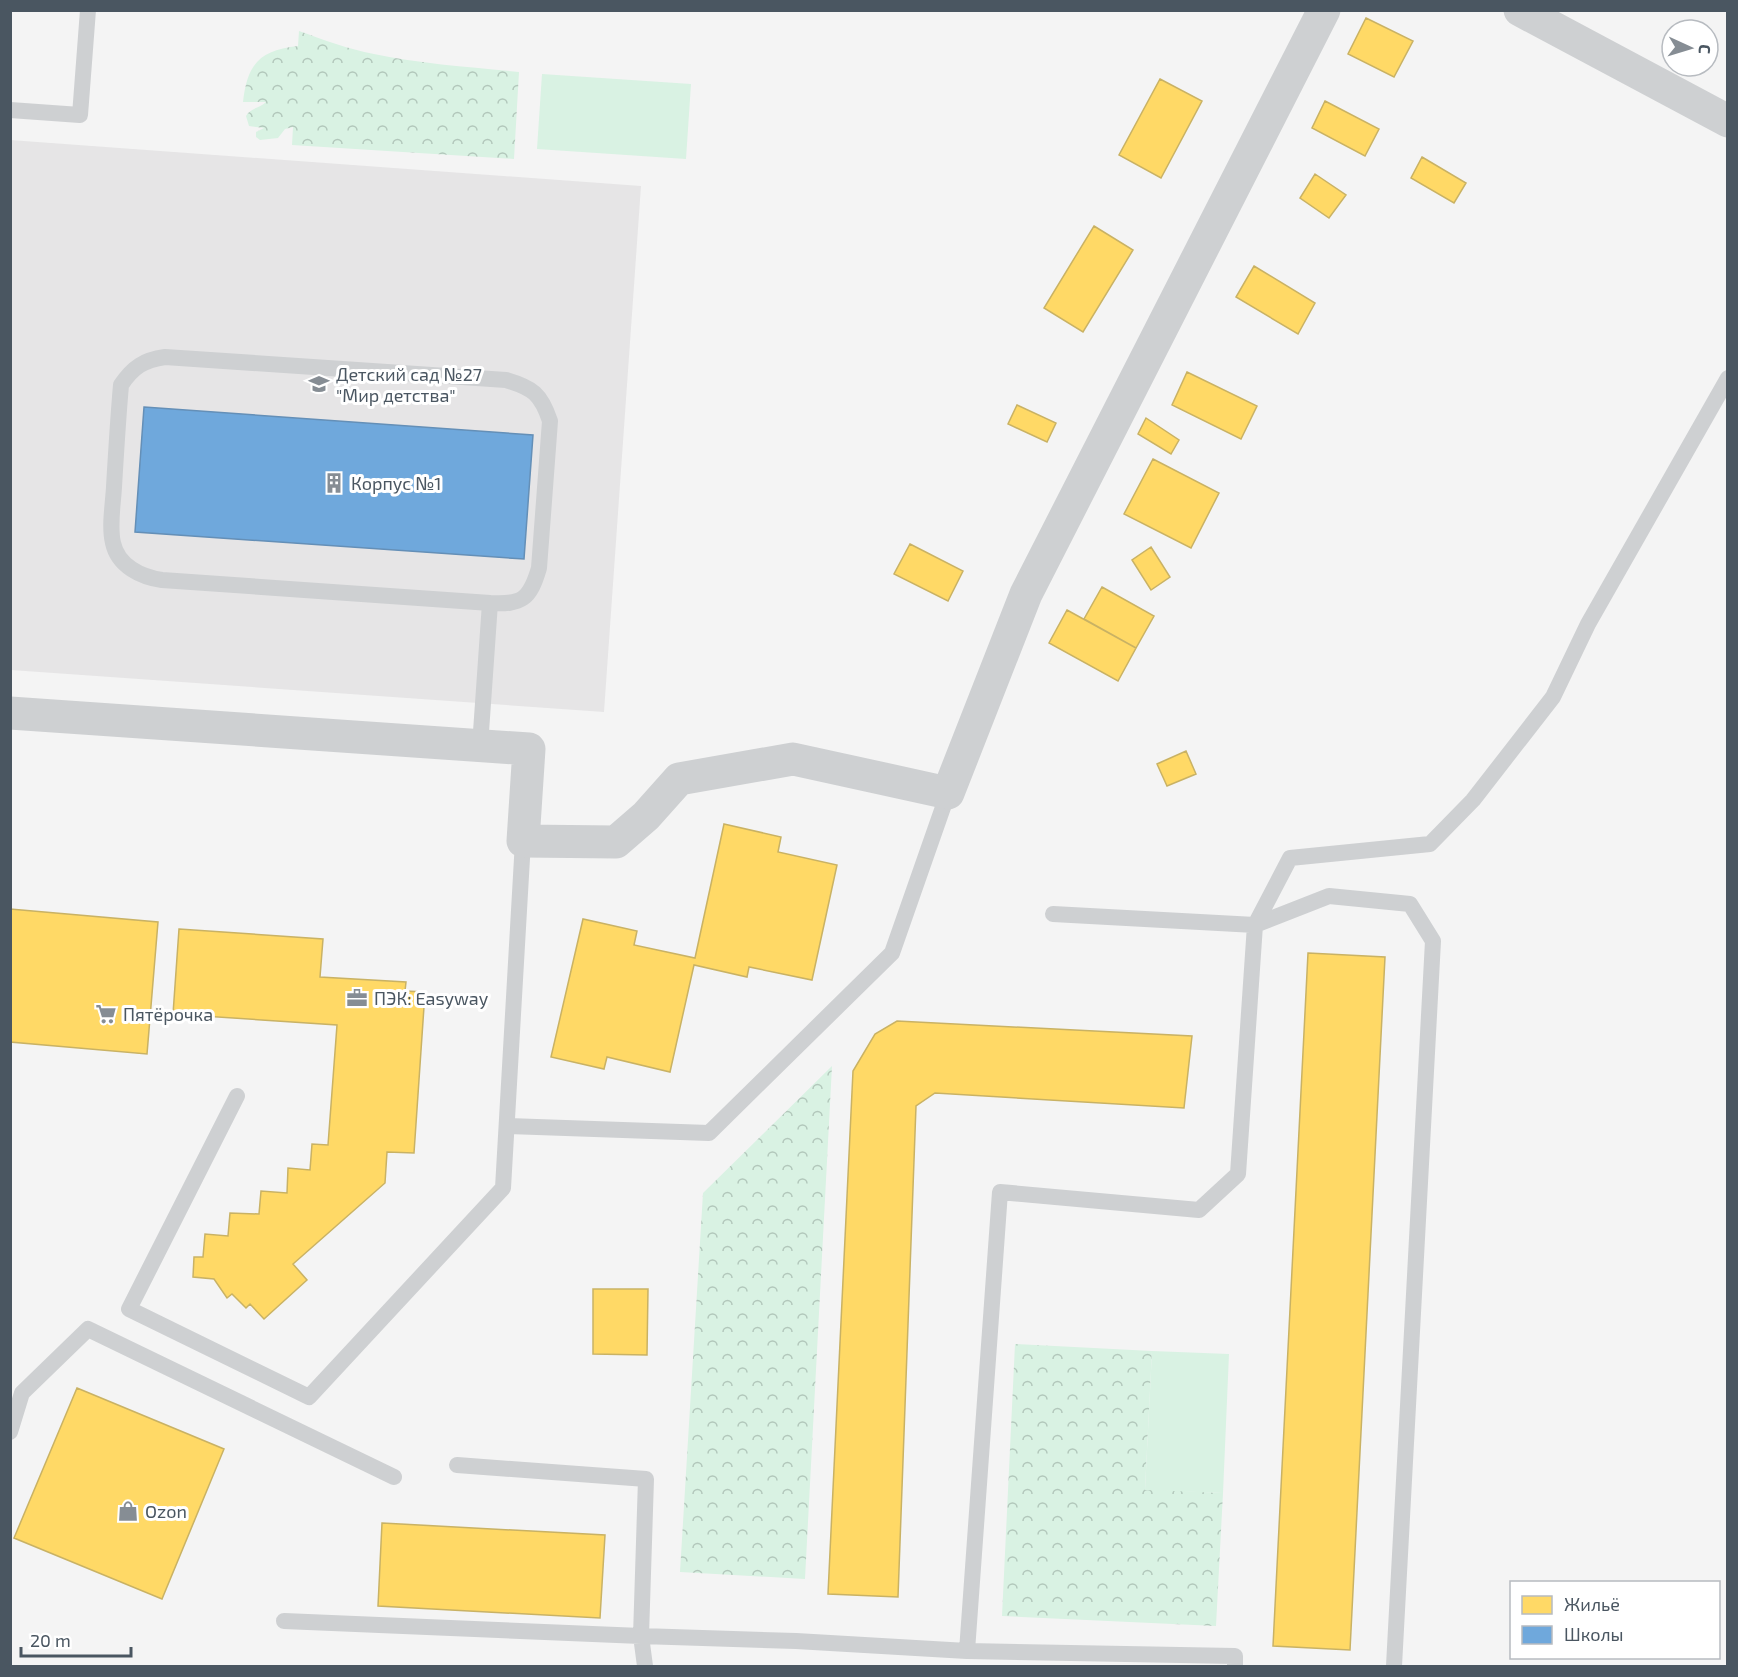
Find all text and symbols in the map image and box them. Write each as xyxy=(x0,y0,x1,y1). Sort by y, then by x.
north arrow xyxy=(1660,18,1720,78)
text: С xyxy=(1696,44,1715,54)
place label: Детский сад №27 "Мир детства" xyxy=(336,363,482,406)
school or university icon: Детский сад №27 "Мир детства" xyxy=(307,372,331,396)
building icon: Корпус №1 xyxy=(322,471,346,495)
place label: Корпус №1 xyxy=(351,472,442,494)
office icon: ПЭК: Easyway xyxy=(345,986,369,1010)
place label: ПЭК: Easyway xyxy=(374,987,489,1009)
supermarket icon: Пятёрочка xyxy=(94,1002,118,1026)
place label: Пятёрочка xyxy=(123,1003,213,1025)
shop icon: Ozon xyxy=(116,1499,140,1523)
place label: Ozon xyxy=(145,1500,187,1522)
legend xyxy=(1510,1581,1720,1659)
text: Жильё xyxy=(1564,1593,1620,1615)
scale bar xyxy=(21,1620,130,1658)
text: Школы xyxy=(1564,1623,1624,1645)
text: 20 m xyxy=(30,1629,71,1651)

